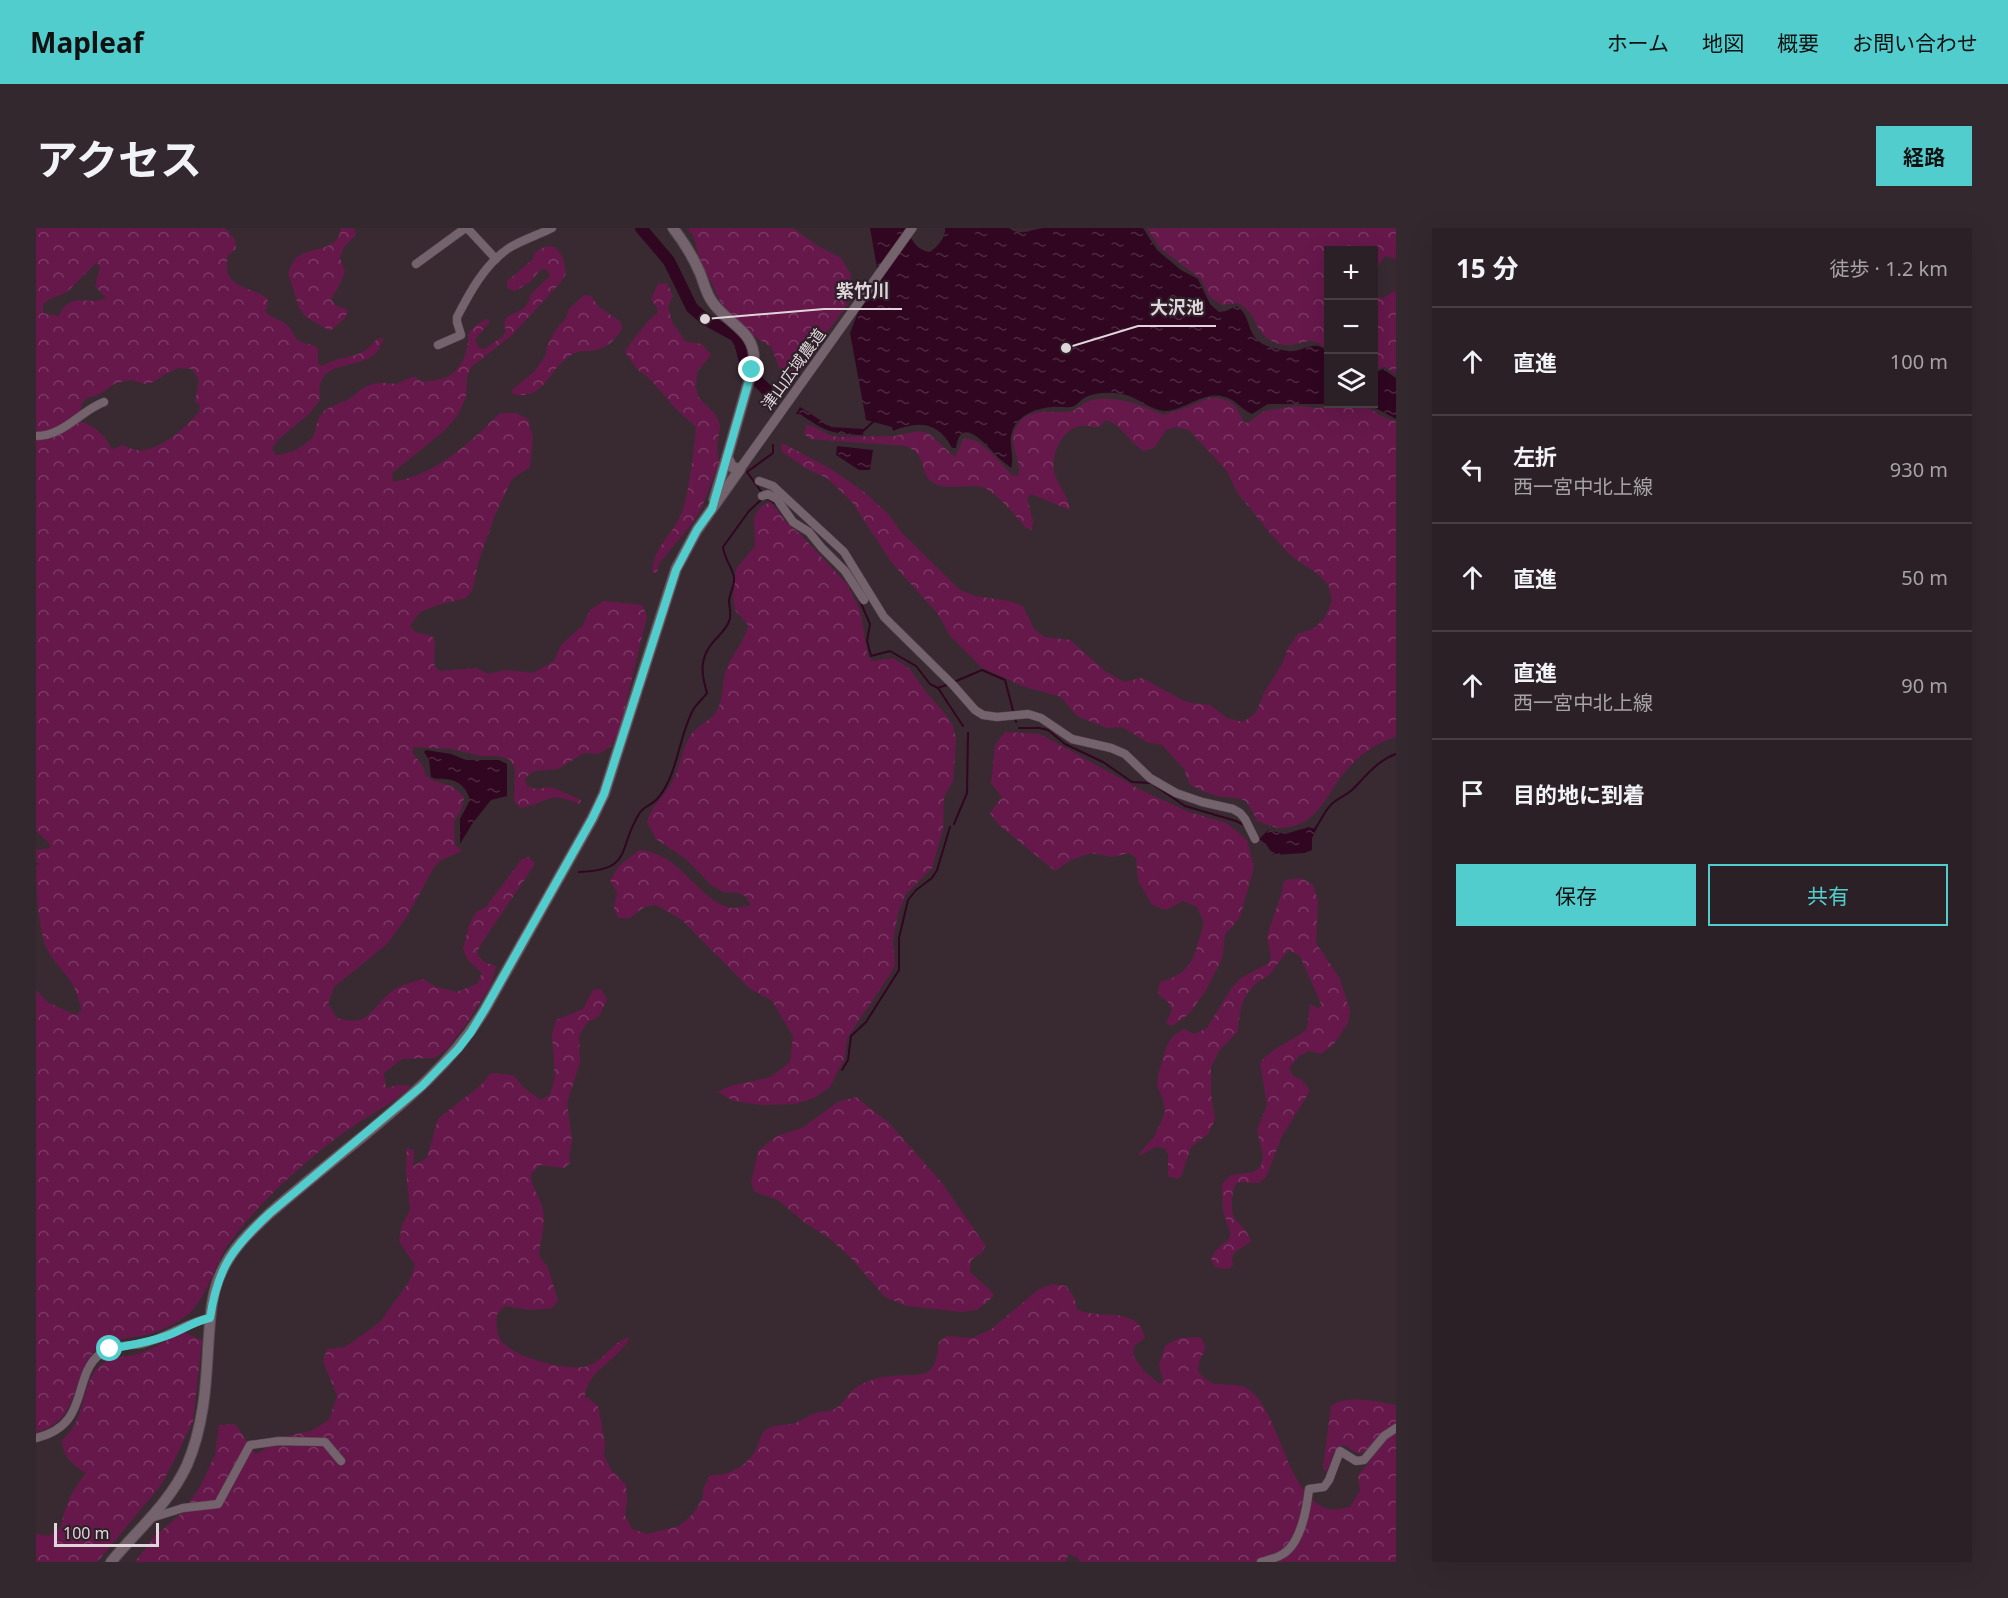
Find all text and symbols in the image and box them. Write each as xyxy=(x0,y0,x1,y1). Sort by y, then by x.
text: Mapleaf xyxy=(30,23,144,61)
text: ホーム xyxy=(1607,29,1669,57)
text: 地図 xyxy=(1702,29,1744,57)
text: 概要 xyxy=(1777,29,1819,57)
text: お問い合わせ xyxy=(1852,29,1978,57)
button: 経路 xyxy=(1876,126,1972,186)
text: アクセス xyxy=(36,130,202,187)
map controls xyxy=(1324,246,1378,408)
button: + xyxy=(1324,246,1378,300)
text: 15 分 xyxy=(1456,250,1519,286)
text: 徒歩 · 1.2 km xyxy=(1829,255,1948,282)
callout: 紫竹川 xyxy=(824,273,902,309)
text: 紫竹川 xyxy=(836,278,890,302)
callout: 大沢池 xyxy=(1138,290,1216,326)
text: 大沢池 xyxy=(1150,295,1204,319)
button: − xyxy=(1324,300,1378,354)
street label: 津山広域農道 xyxy=(756,324,830,414)
icon: ahead xyxy=(1456,345,1489,378)
text: 直進 xyxy=(1513,347,1557,377)
text: 100 m xyxy=(1890,348,1948,375)
button: layers xyxy=(1324,354,1378,408)
route end xyxy=(738,356,764,382)
text: 左折 xyxy=(1513,441,1557,471)
icon: left xyxy=(1456,453,1489,486)
text: 930 m xyxy=(1890,456,1948,483)
text: 西一宮中北上線 xyxy=(1513,473,1653,500)
icon: ahead xyxy=(1456,561,1489,594)
text: 直進 xyxy=(1513,563,1557,593)
text: 50 m xyxy=(1901,564,1948,591)
text: 直進 xyxy=(1513,657,1557,687)
icon: ahead xyxy=(1456,669,1489,702)
text: 90 m xyxy=(1901,672,1948,699)
text: 西一宮中北上線 xyxy=(1513,689,1653,716)
icon: arrive xyxy=(1456,777,1489,810)
text: 目的地に到着 xyxy=(1513,779,1645,809)
button: 保存 xyxy=(1456,864,1696,926)
button: 共有 xyxy=(1708,864,1948,926)
route start xyxy=(96,1335,122,1361)
scale bar xyxy=(54,1520,159,1548)
text: 100 m xyxy=(63,1522,110,1544)

